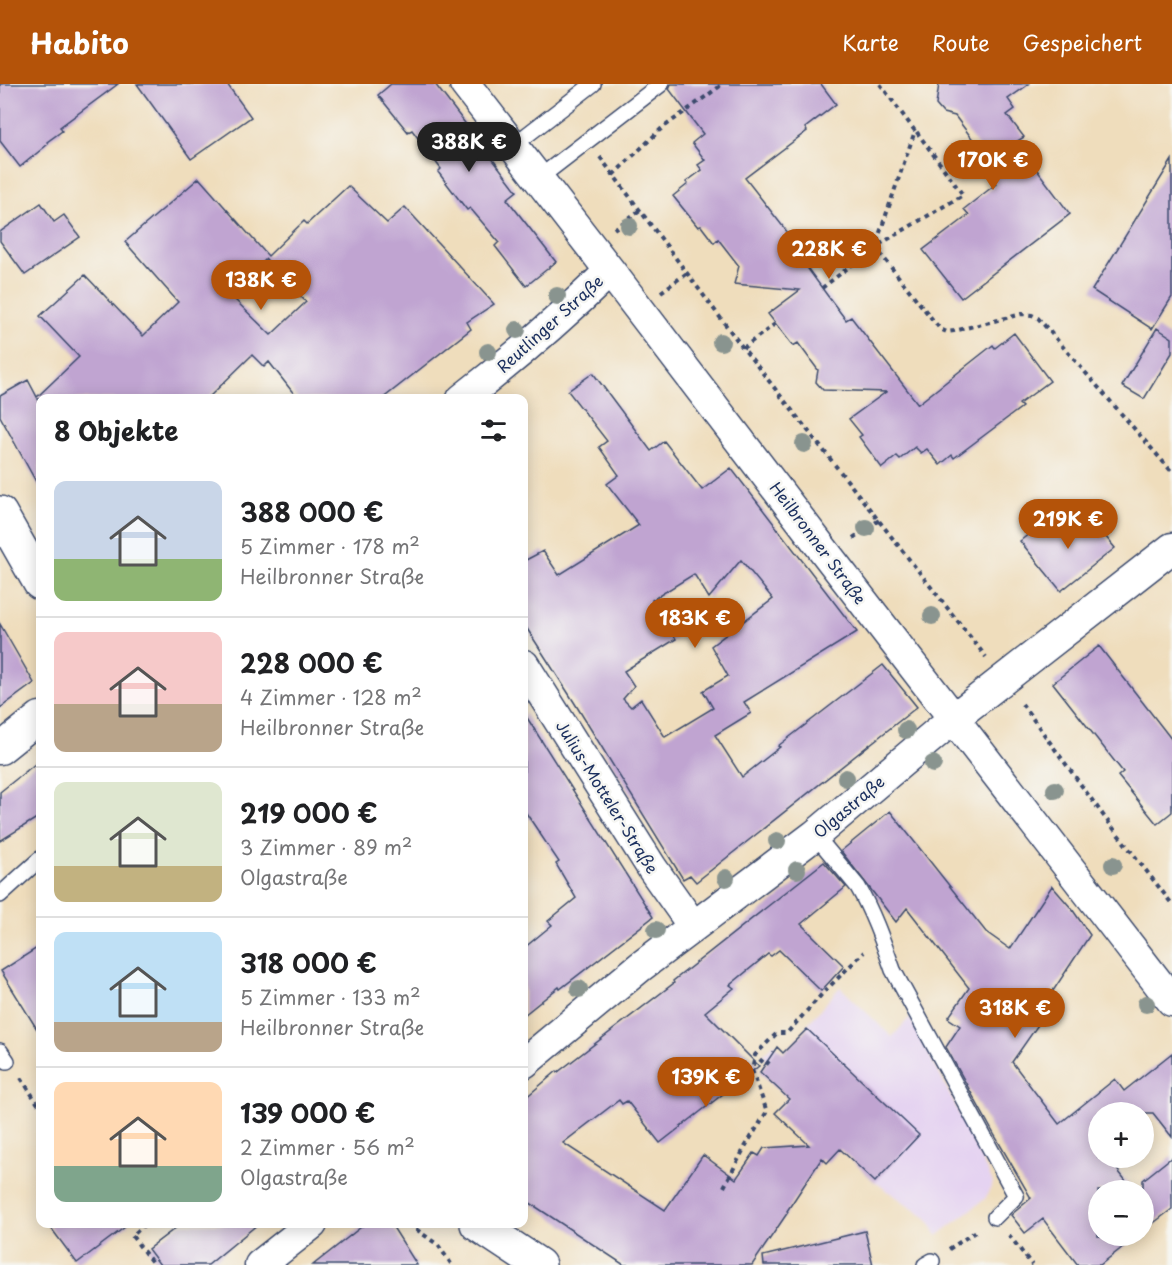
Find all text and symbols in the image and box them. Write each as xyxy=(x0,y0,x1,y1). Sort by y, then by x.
text: Habito xyxy=(30,21,129,64)
text: Karte xyxy=(842,26,899,58)
text: Route xyxy=(932,26,990,58)
text: Gespeichert xyxy=(1023,26,1142,58)
pin: 388K € xyxy=(420,122,518,173)
text: 388K € xyxy=(431,126,507,156)
pin: 170K € xyxy=(944,140,1042,191)
text: 170K € xyxy=(957,144,1029,174)
pin: 228K € xyxy=(780,229,878,280)
text: 228K € xyxy=(791,233,867,263)
pin: 138K € xyxy=(212,260,310,311)
text: 138K € xyxy=(225,264,297,294)
street label: Reutlinger Straße xyxy=(491,269,608,378)
text: 8 Objekte xyxy=(54,411,178,450)
icon: filters xyxy=(477,414,510,447)
street label: Heilbronner Straße xyxy=(765,476,873,609)
text: 388 000 € xyxy=(240,492,384,531)
pin: 219K € xyxy=(1019,499,1117,550)
text: 219K € xyxy=(1033,503,1103,533)
icon: home xyxy=(102,505,174,577)
text: 5 Zimmer · 178 m² xyxy=(240,531,420,561)
text: Heilbronner Straße xyxy=(240,561,424,591)
pin: 183K € xyxy=(646,598,744,649)
text: 183K € xyxy=(659,602,731,632)
text: 228 000 € xyxy=(240,643,383,682)
icon: home xyxy=(102,656,174,728)
text: 4 Zimmer · 128 m² xyxy=(240,682,422,712)
text: Heilbronner Straße xyxy=(240,712,424,742)
street label: Julius-Motteler-Straße xyxy=(551,715,665,878)
street label: Olgastraße xyxy=(808,769,889,843)
text: 219 000 € xyxy=(240,793,378,832)
icon: home xyxy=(102,806,174,878)
text: 3 Zimmer · 89 m² xyxy=(240,832,412,862)
text: Olgastraße xyxy=(240,862,348,892)
text: 318 000 € xyxy=(240,943,377,982)
icon: home xyxy=(102,956,174,1028)
text: 5 Zimmer · 133 m² xyxy=(240,982,421,1012)
pin: 318K € xyxy=(966,988,1064,1039)
text: 318K € xyxy=(979,992,1051,1022)
text: Heilbronner Straße xyxy=(240,1012,424,1042)
pin: 139K € xyxy=(657,1057,755,1108)
text: 139K € xyxy=(671,1061,741,1091)
text: 139 000 € xyxy=(240,1093,375,1132)
map controls xyxy=(1088,1102,1154,1246)
button: + xyxy=(1088,1102,1154,1168)
icon: home xyxy=(102,1106,174,1178)
text: 2 Zimmer · 56 m² xyxy=(240,1132,415,1162)
text: Olgastraße xyxy=(240,1162,348,1192)
button: − xyxy=(1088,1180,1154,1246)

